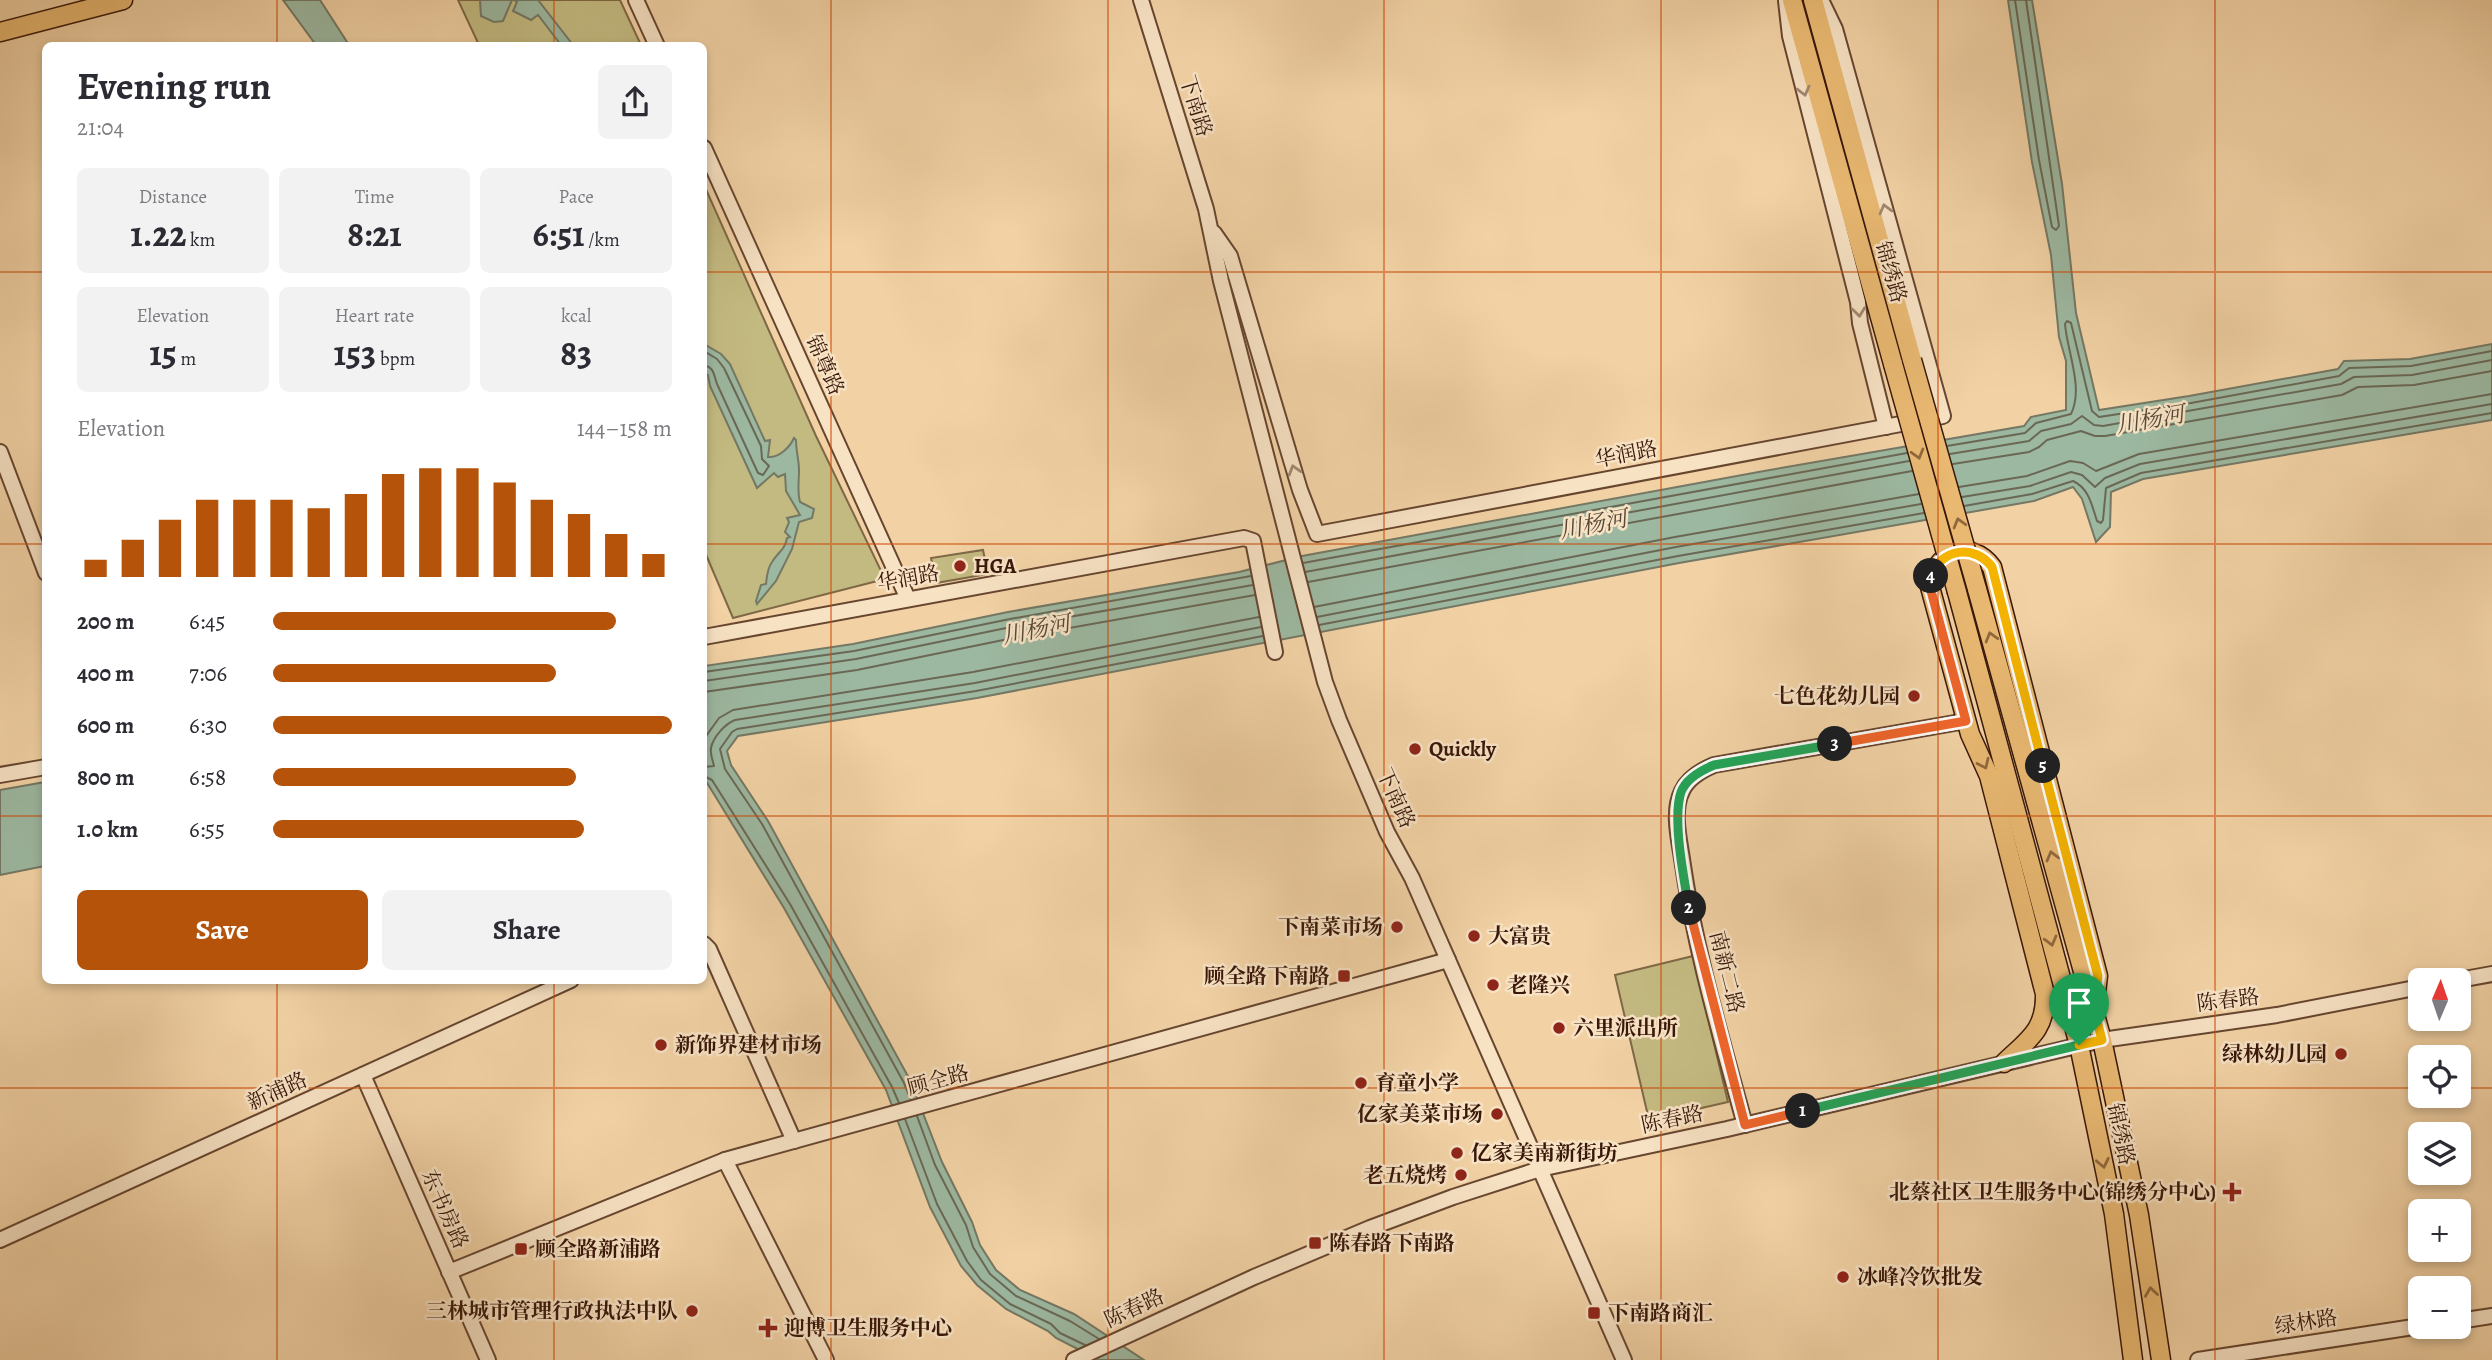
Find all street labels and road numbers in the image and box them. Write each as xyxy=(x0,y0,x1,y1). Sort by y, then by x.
street label: 下南路 xyxy=(1173,72,1219,140)
street label: 锦绣路 xyxy=(1869,238,1913,306)
street label: 锦尊路 xyxy=(799,331,851,399)
street label: 华润路 xyxy=(1592,434,1660,474)
street label: 华润路 xyxy=(875,559,941,597)
street label: 下南路 xyxy=(1370,764,1422,832)
street label: 南新二路 xyxy=(1703,928,1751,1016)
street label: 陈春路 xyxy=(2195,982,2261,1018)
street label: 顾全路 xyxy=(904,1058,972,1102)
street label: 新浦路 xyxy=(243,1065,311,1117)
street label: 陈春路 xyxy=(1638,1099,1706,1139)
street label: 锦绣路 xyxy=(2101,1100,2141,1168)
street label: 东书房路 xyxy=(415,1165,475,1253)
street label: 陈春路 xyxy=(1100,1282,1168,1334)
street label: 绿林路 xyxy=(2273,1303,2339,1341)

